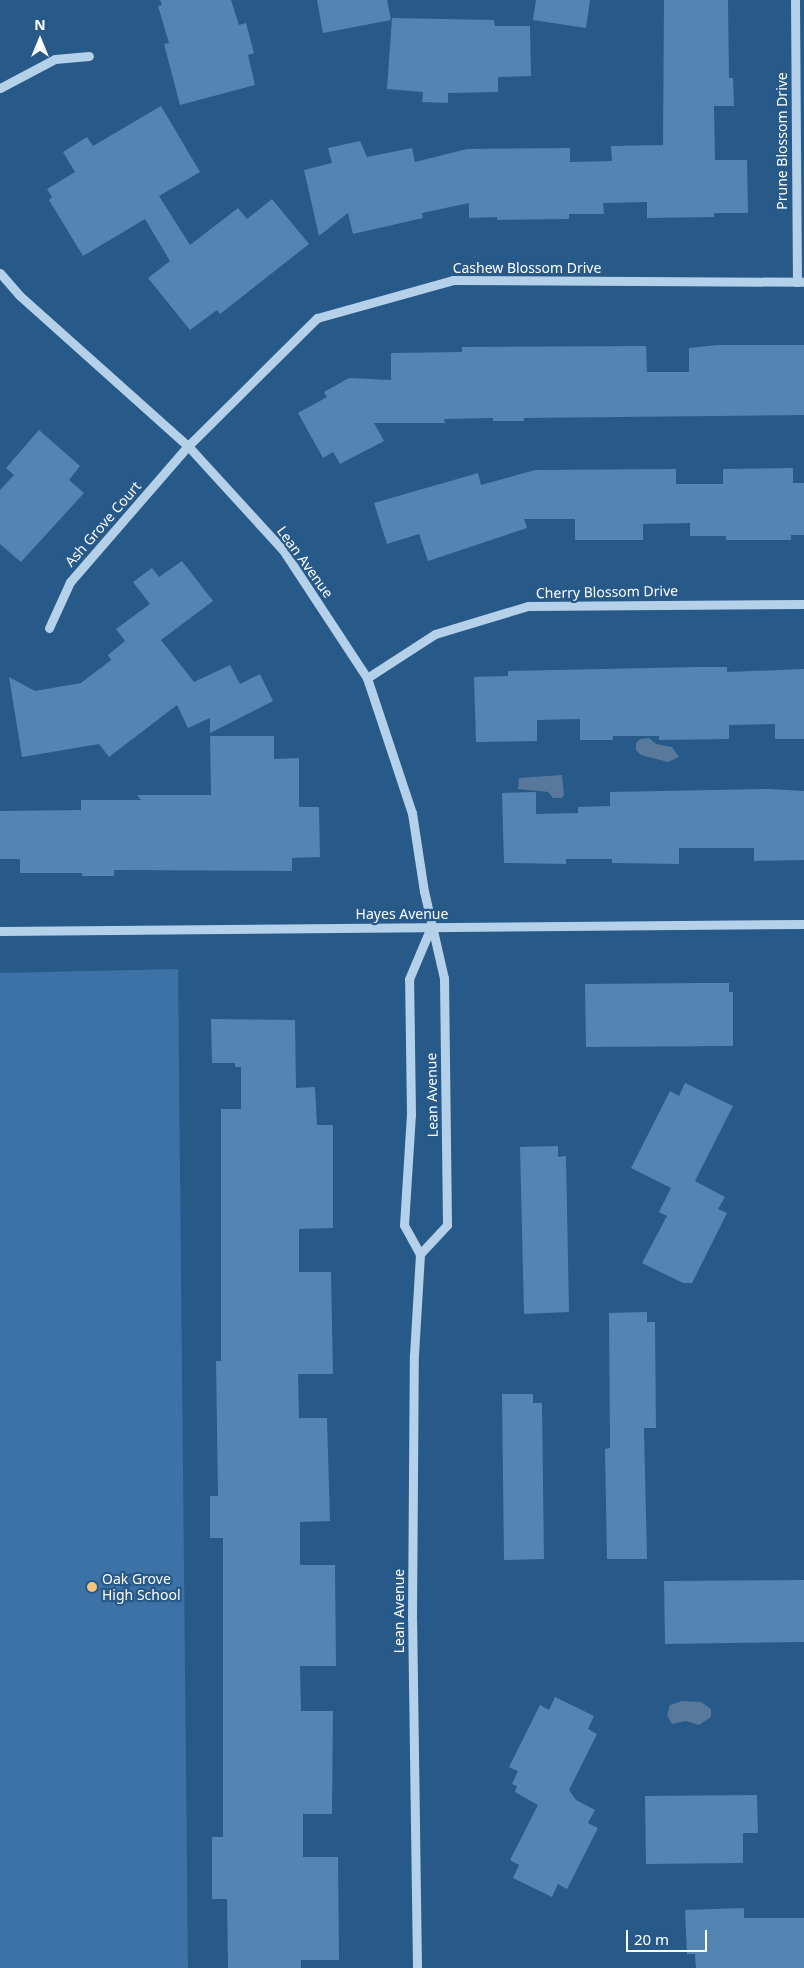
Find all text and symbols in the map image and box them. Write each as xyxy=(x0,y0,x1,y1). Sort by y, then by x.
north arrow xyxy=(15,15,65,65)
text: N xyxy=(34,15,46,34)
street label: Prune Blossom Drive xyxy=(774,72,790,210)
street label: Cashew Blossom Drive xyxy=(453,260,601,276)
street label: Ash Grove Court xyxy=(61,478,145,570)
street label: Lean Avenue xyxy=(273,523,337,601)
street label: Cherry Blossom Drive xyxy=(536,582,678,602)
street label: Hayes Avenue xyxy=(356,906,448,922)
street label: Lean Avenue xyxy=(423,1053,441,1137)
street label: Lean Avenue xyxy=(391,1569,407,1653)
place label: Oak Grove High School xyxy=(102,1571,180,1604)
marker: Oak Grove High School xyxy=(86,1581,98,1593)
scale bar xyxy=(629,1920,710,1952)
text: 20 m xyxy=(634,1929,669,1949)

